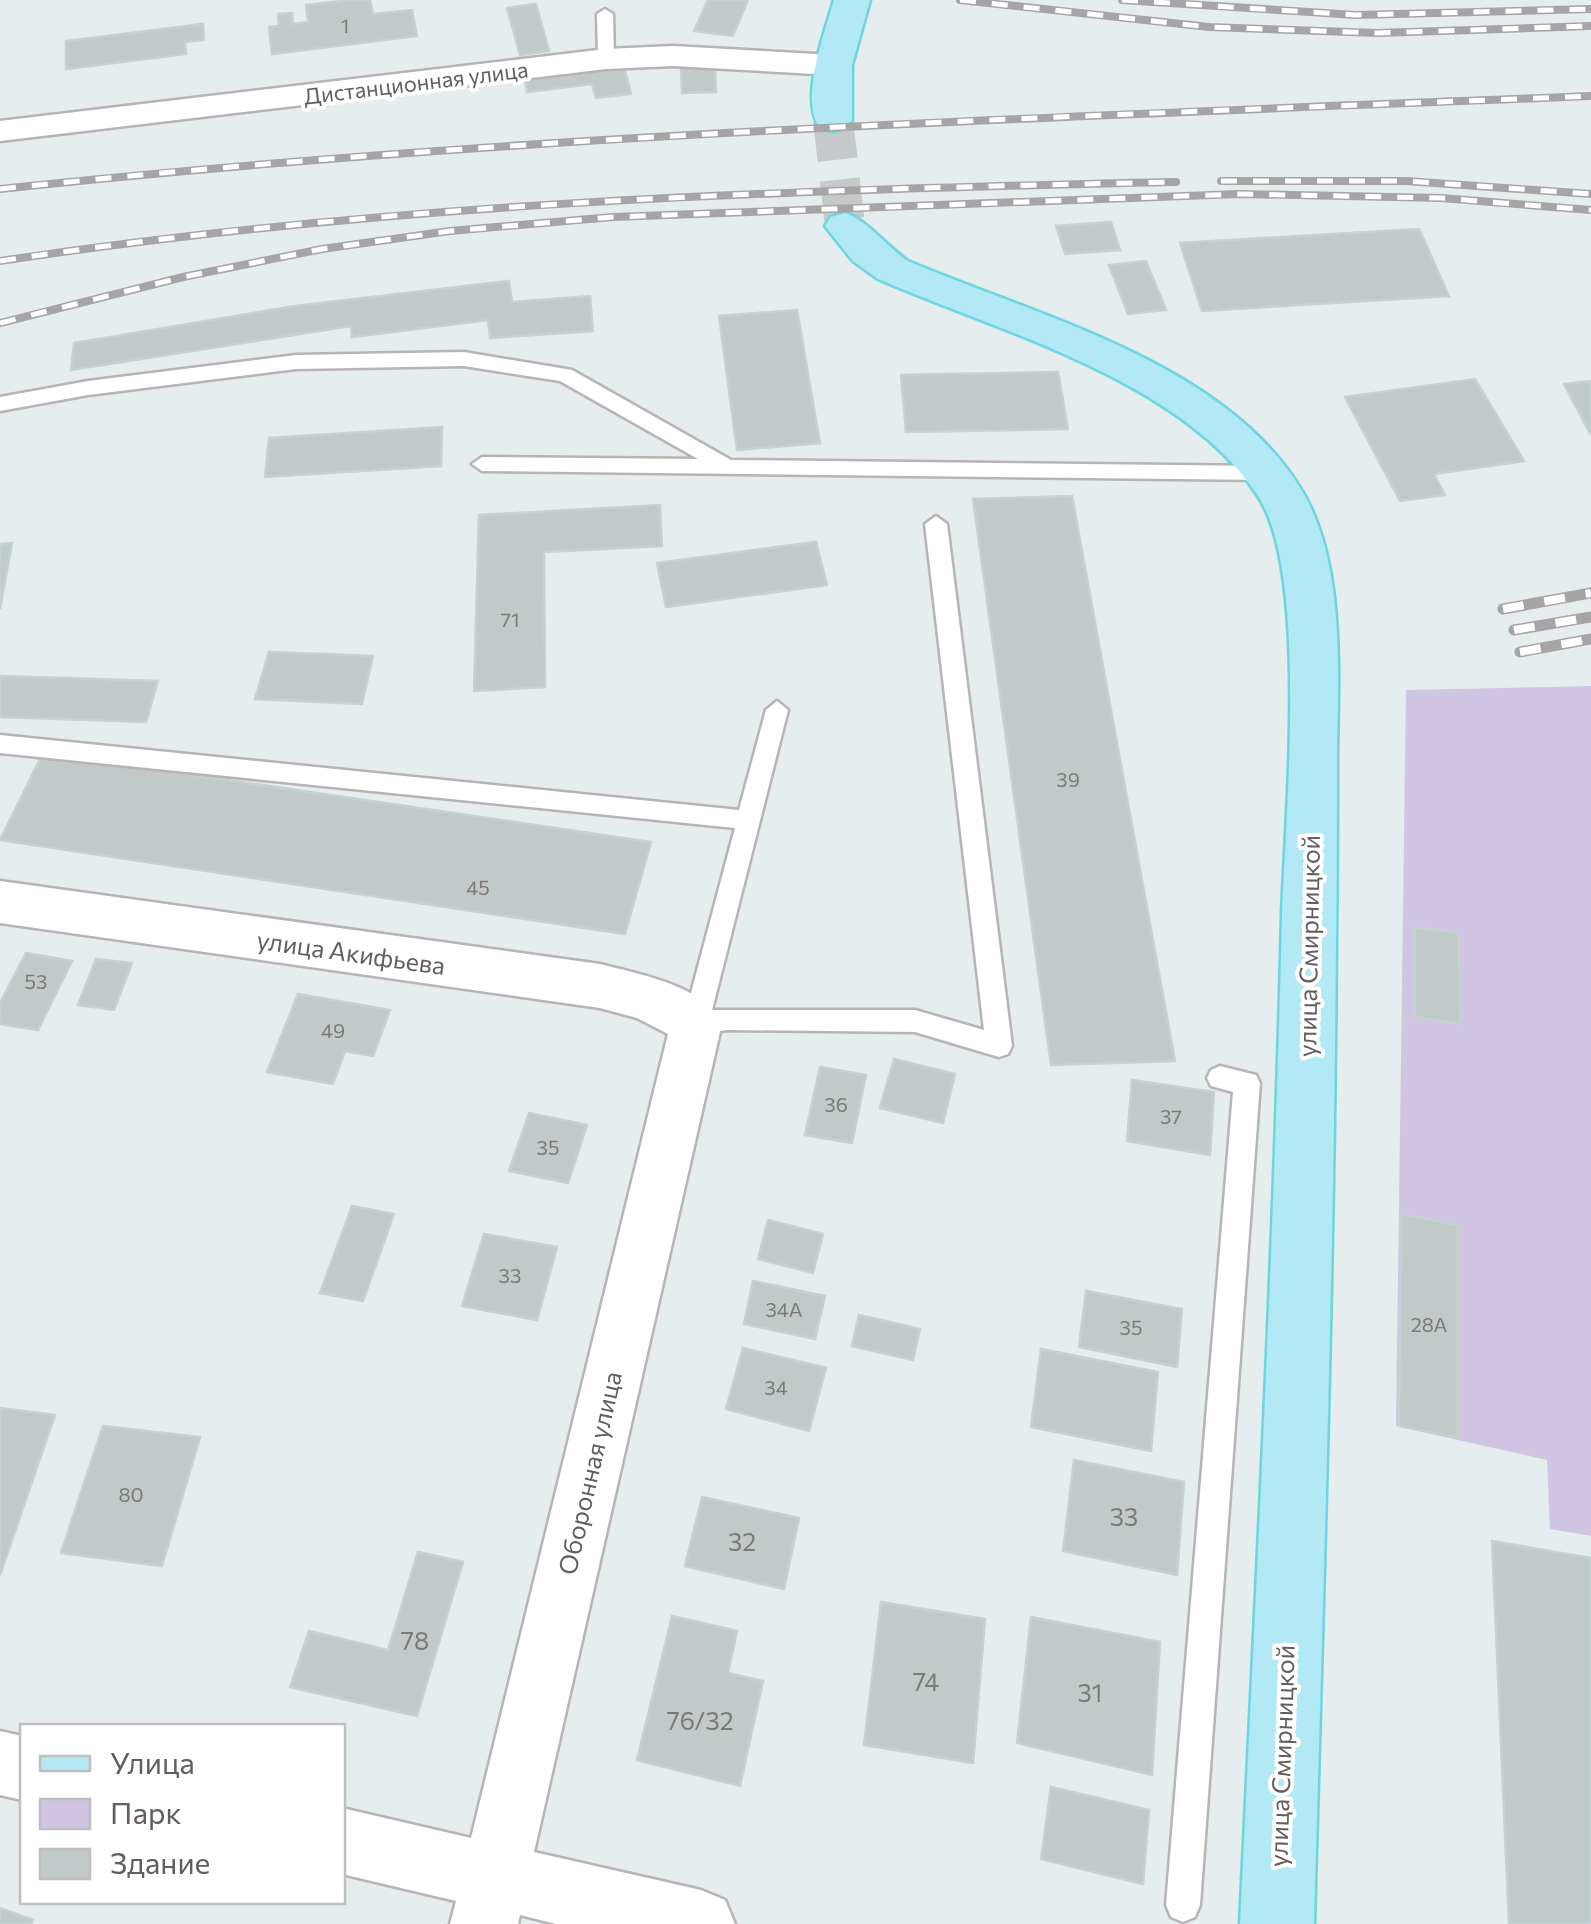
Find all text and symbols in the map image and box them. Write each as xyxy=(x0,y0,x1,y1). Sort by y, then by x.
house number: 1 xyxy=(341,13,349,37)
street label: Дистанционная улица xyxy=(302,55,530,110)
house number: 71 xyxy=(500,607,520,631)
house number: 39 xyxy=(1056,767,1080,791)
street label: улица Смирницкой xyxy=(1291,835,1325,1057)
house number: 45 xyxy=(466,875,490,899)
street label: улица Акифьева xyxy=(255,924,447,980)
house number: 53 xyxy=(25,969,47,993)
house number: 49 xyxy=(321,1018,345,1042)
house number: 36 xyxy=(824,1092,848,1116)
house number: 37 xyxy=(1160,1104,1182,1128)
house number: 35 xyxy=(537,1135,559,1159)
house number: 33 xyxy=(499,1263,521,1287)
house number: 34А xyxy=(765,1297,803,1321)
house number: 28А xyxy=(1411,1312,1447,1336)
house number: 35 xyxy=(1120,1315,1142,1339)
street label: Оборонная улица xyxy=(551,1368,627,1577)
house number: 34 xyxy=(764,1375,788,1399)
house number: 80 xyxy=(118,1482,144,1506)
house number: 33 xyxy=(1110,1501,1138,1531)
house number: 32 xyxy=(728,1526,756,1556)
house number: 78 xyxy=(401,1625,429,1655)
street label: улица Смирницкой xyxy=(1262,1644,1300,1868)
house number: 74 xyxy=(913,1666,939,1696)
house number: 31 xyxy=(1078,1677,1102,1707)
house number: 76/32 xyxy=(667,1705,734,1735)
legend xyxy=(20,1724,345,1904)
text: Улица xyxy=(110,1743,195,1780)
text: Парк xyxy=(110,1793,182,1830)
text: Здание xyxy=(110,1843,210,1880)

